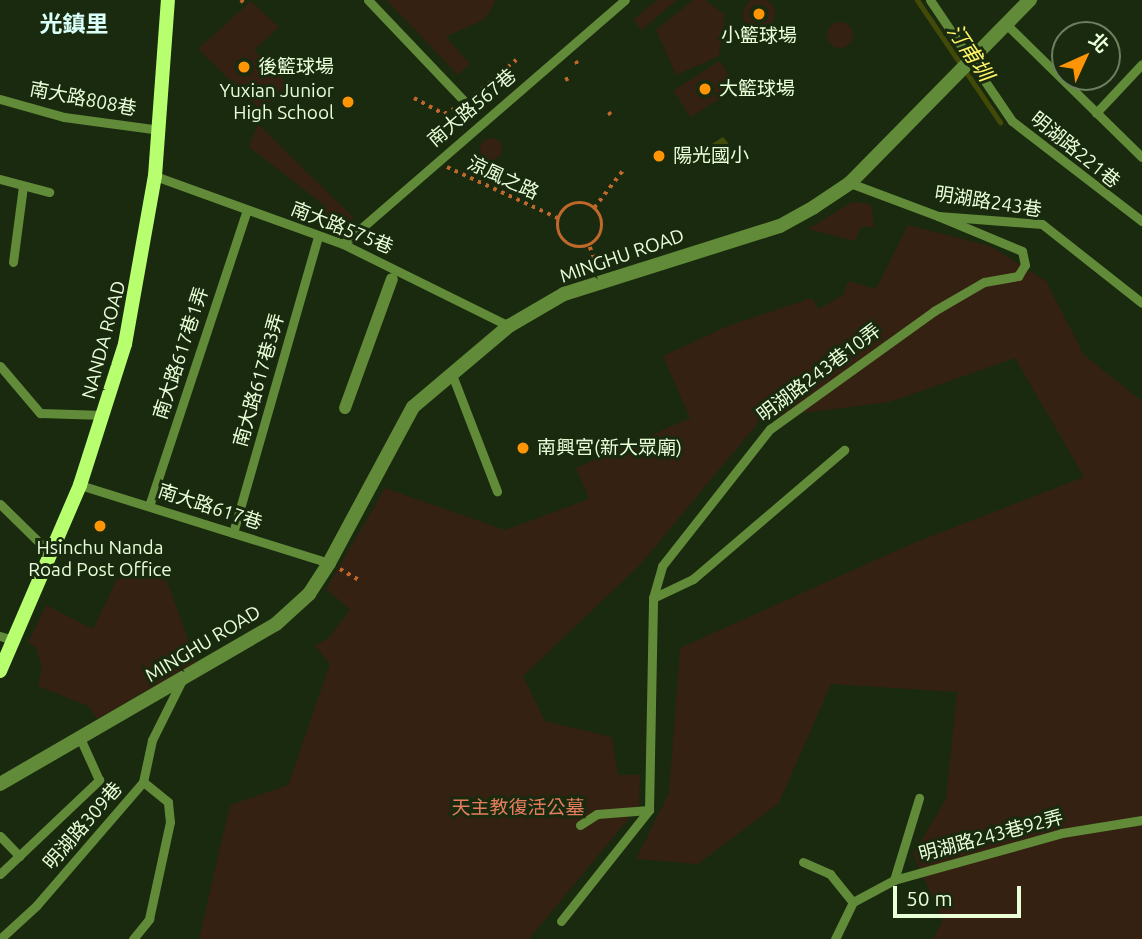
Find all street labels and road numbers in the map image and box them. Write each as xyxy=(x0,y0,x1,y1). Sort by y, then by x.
street label: 南大路567巷 xyxy=(423,65,521,151)
street label: 南大路808巷 xyxy=(28,77,138,121)
street label: 明湖路221巷 xyxy=(1026,107,1124,193)
street label: 涼風之路 xyxy=(464,152,542,204)
street label: 明湖路243巷 xyxy=(933,182,1043,222)
street label: 南大路575巷 xyxy=(288,197,396,259)
street label: MINGHU ROAD xyxy=(557,224,687,288)
street label: NANDA ROAD xyxy=(77,278,131,402)
street label: 南大路617巷1弄 xyxy=(149,284,213,422)
street label: 南大路617巷3弄 xyxy=(229,311,289,449)
street label: 明湖路243巷10弄 xyxy=(753,319,885,427)
street label: 南大路617巷 xyxy=(155,479,265,535)
street label: MINGHU ROAD xyxy=(141,601,265,687)
street label: 明湖路309巷 xyxy=(39,778,127,874)
street label: 明湖路243巷92弄 xyxy=(916,806,1066,866)

